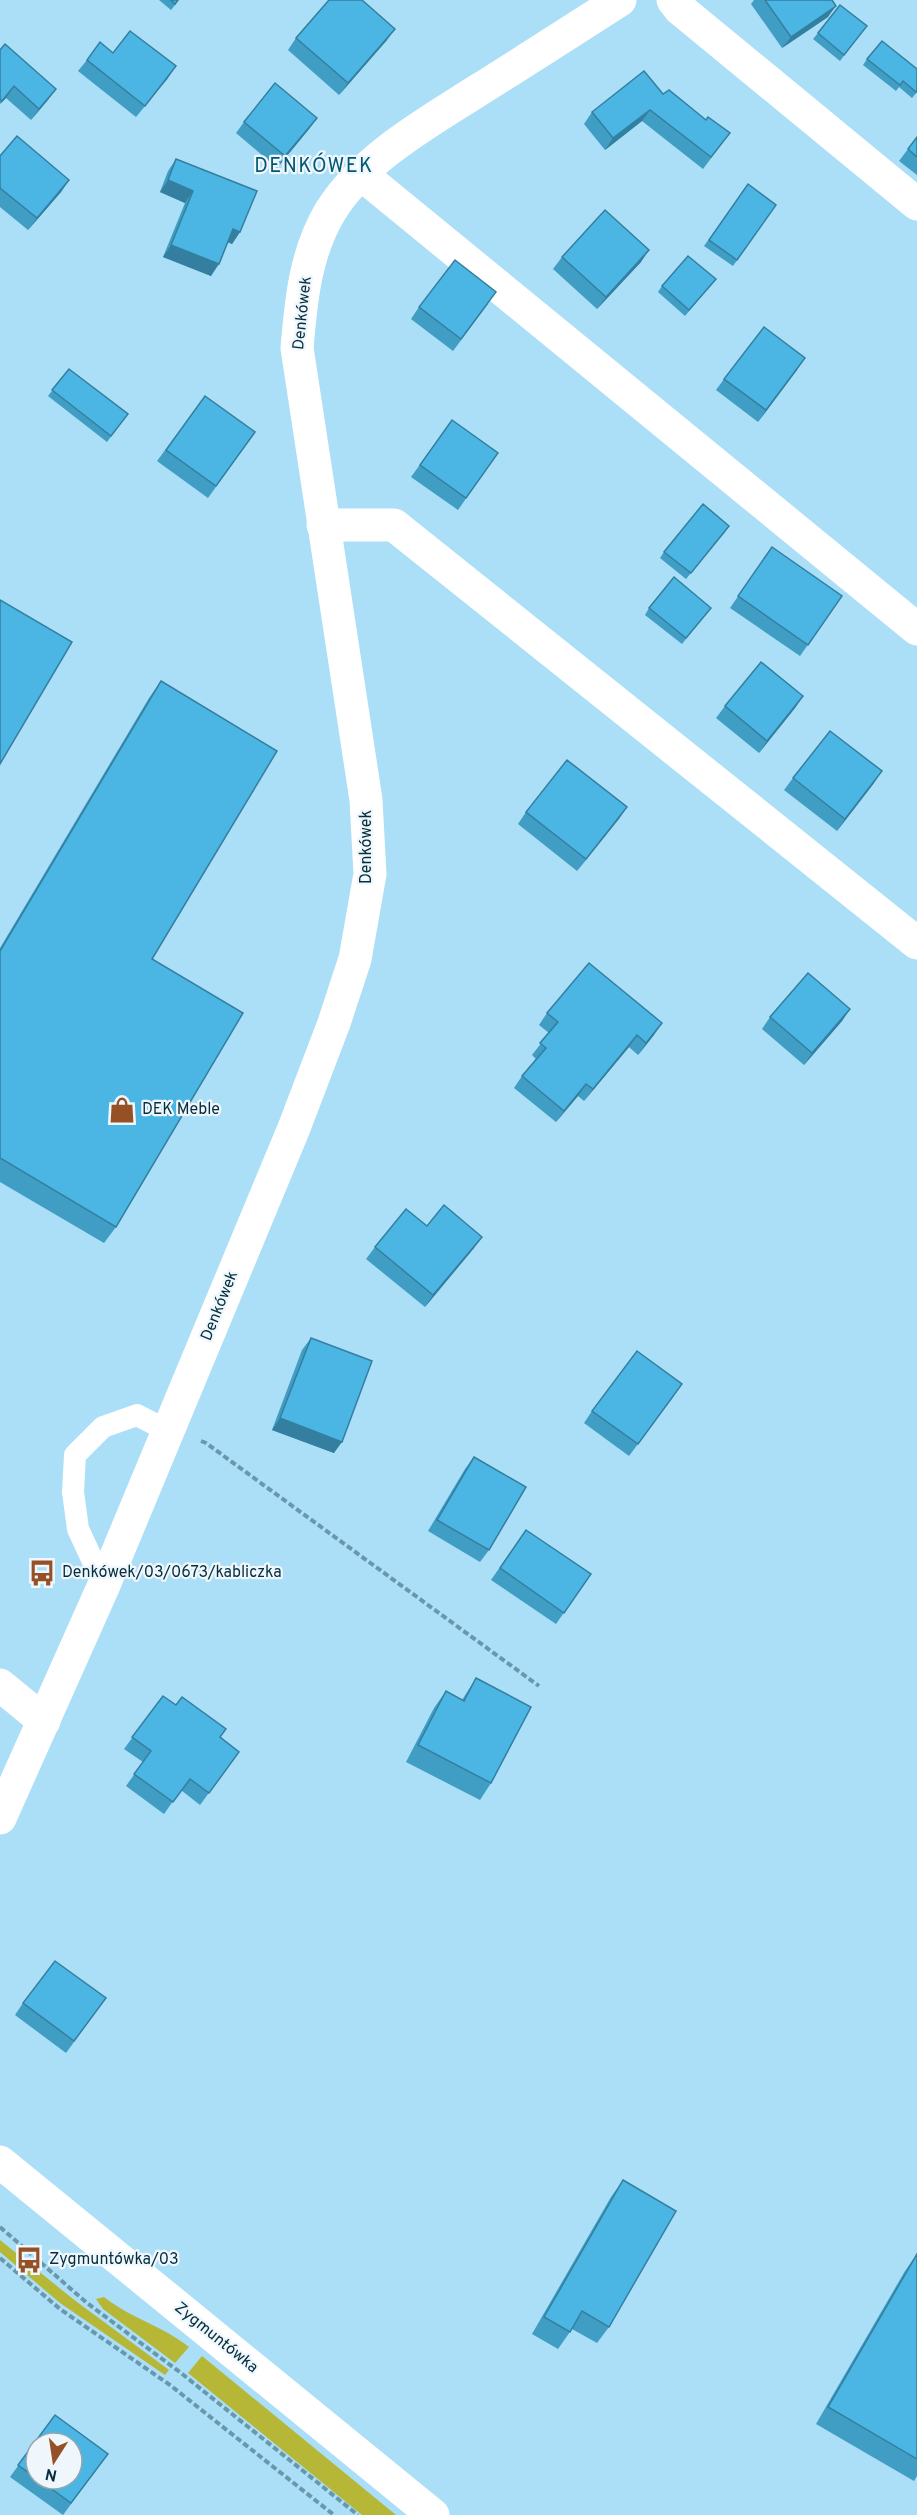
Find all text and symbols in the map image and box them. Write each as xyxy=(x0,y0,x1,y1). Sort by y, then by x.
district label: DENKÓWEK xyxy=(254,152,374,180)
street label: Denkówek xyxy=(289,275,317,351)
street label: Denkówek xyxy=(357,810,377,884)
shop icon: DEK Meble xyxy=(107,1095,137,1125)
place label: DEK Meble xyxy=(142,1100,220,1120)
street label: Denkówek xyxy=(197,1268,243,1344)
bus stop icon: Denkówek/03/0673/kabliczka xyxy=(27,1558,57,1588)
place label: Denkówek/03/0673/kabliczka xyxy=(62,1563,282,1583)
bus stop icon: Zygmuntówka/03 xyxy=(14,2245,44,2275)
place label: Zygmuntówka/03 xyxy=(49,2250,179,2270)
street label: Zygmuntówka xyxy=(170,2298,262,2378)
north arrow xyxy=(24,2431,84,2491)
text: N xyxy=(44,2463,59,2485)

